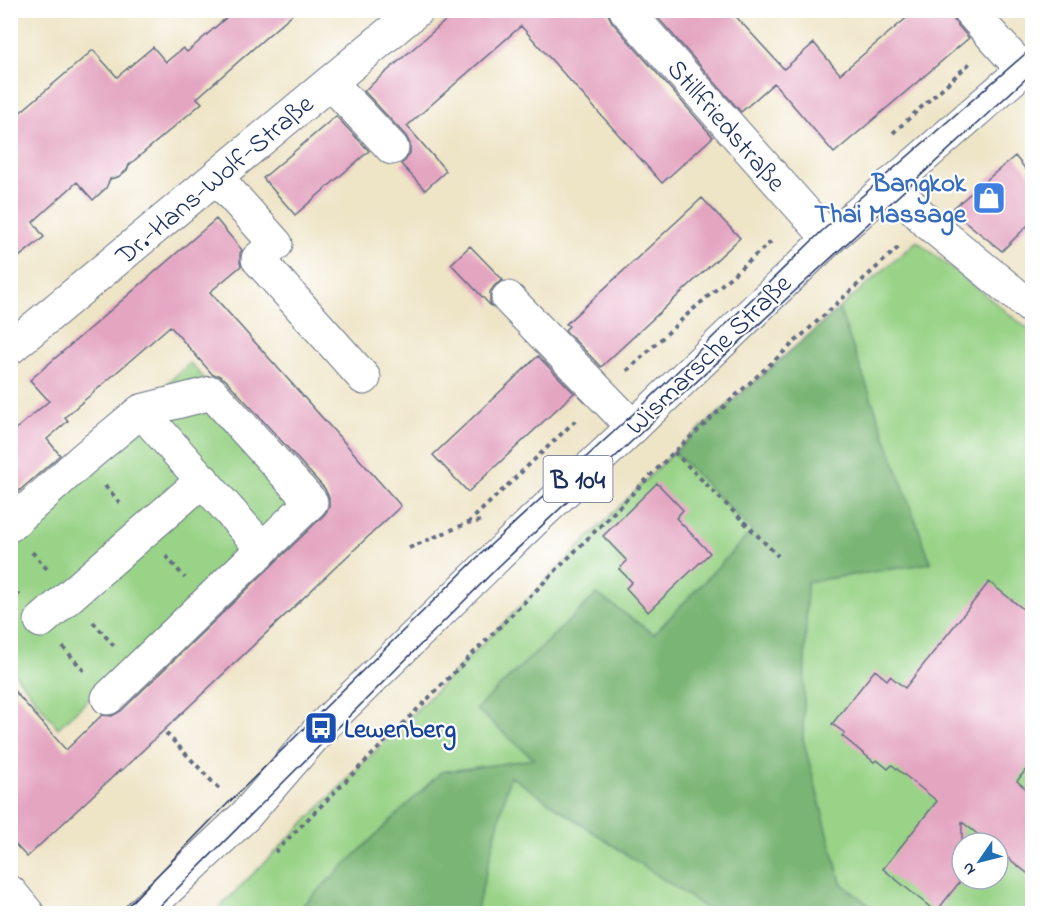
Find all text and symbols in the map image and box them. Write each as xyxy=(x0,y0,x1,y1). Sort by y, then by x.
street label: Stillfriedstraße xyxy=(656,52,794,202)
street label: Dr.-Hans-Wolf-Straße xyxy=(107,86,324,276)
place label: Bangkok Thai Massage xyxy=(814,165,967,236)
shop icon: Bangkok Thai Massage xyxy=(971,180,1007,216)
street label: Wismarsche Straße xyxy=(618,266,802,445)
road number: B 104 xyxy=(544,456,612,502)
bus stop icon: Lewenberg xyxy=(303,710,339,746)
place label: Lewenberg xyxy=(344,711,456,751)
north arrow xyxy=(950,831,1010,891)
text: N xyxy=(956,857,982,880)

